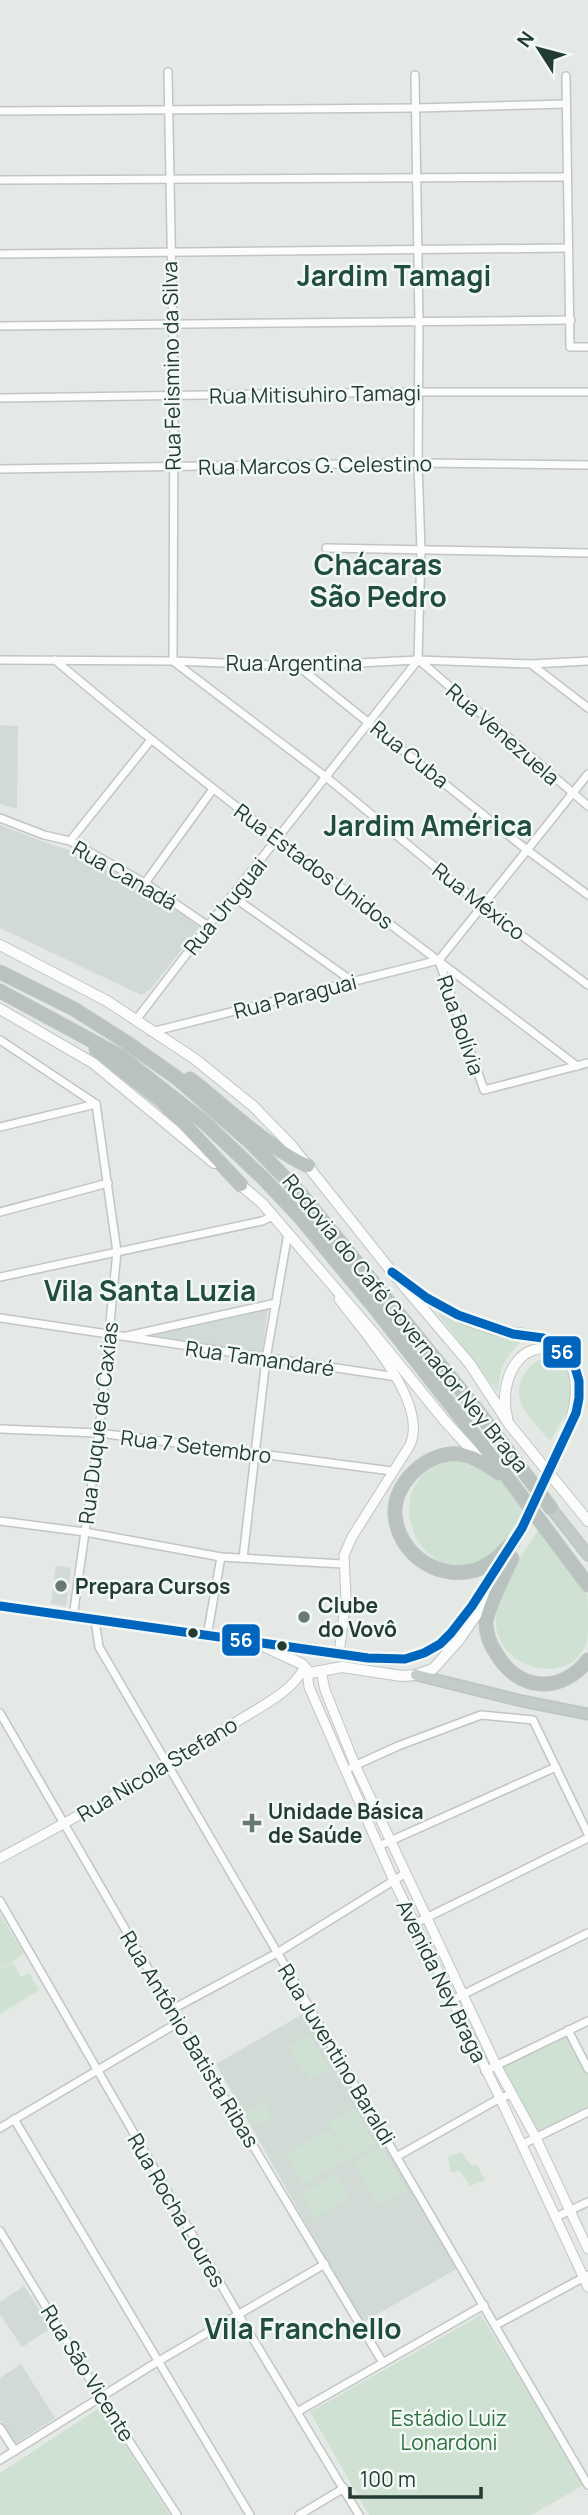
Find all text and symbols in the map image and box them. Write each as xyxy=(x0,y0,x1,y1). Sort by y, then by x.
north arrow xyxy=(504,14,574,84)
text: N xyxy=(511,26,540,52)
district label: Jardim Tamagi xyxy=(297,256,491,294)
street label: Rua Felismino da Silva xyxy=(155,261,187,471)
street label: Rua Mitisuhiro Tamagi xyxy=(209,378,421,410)
street label: Rua Marcos G. Celestino xyxy=(198,449,432,481)
district label: Chácaras São Pedro xyxy=(309,545,447,615)
street label: Rua Argentina xyxy=(226,649,362,677)
street label: Rua Venezuela xyxy=(440,677,566,791)
street label: Rua Cuba xyxy=(365,714,455,794)
street label: Rua Estados Unidos xyxy=(229,797,399,935)
district label: Jardim América xyxy=(324,806,532,844)
street label: Rua Canadá xyxy=(68,834,182,916)
street label: Rua Uruguai xyxy=(177,851,273,961)
street label: Rua México xyxy=(427,856,531,946)
street label: Rua Paraguai xyxy=(231,967,359,1025)
street label: Rua Bolívia xyxy=(431,971,491,1079)
street label: Rodovia do Café Governador Ney Braga xyxy=(277,1168,535,1478)
district label: Vila Santa Luzia xyxy=(44,1271,256,1309)
street label: Rua Duque de Caxias xyxy=(72,1320,124,1526)
street label: Rua Tamandaré xyxy=(184,1334,336,1382)
line badge: 56 xyxy=(542,1335,582,1369)
text: 56 xyxy=(551,1339,573,1365)
street label: Rua 7 Setembro xyxy=(119,1423,273,1469)
place label: Prepara Cursos xyxy=(75,1572,230,1600)
marker: Prepara Cursos xyxy=(53,1578,69,1594)
place label: Clube do Vovô xyxy=(318,1591,397,1643)
marker: Clube do Vovô xyxy=(296,1609,312,1625)
line badge: 56 xyxy=(221,1623,261,1657)
unlabelled marker xyxy=(186,1626,200,1640)
text: 56 xyxy=(230,1627,252,1653)
unlabelled marker xyxy=(275,1639,289,1653)
street label: Rua Nicola Stefano xyxy=(72,1710,242,1828)
place label: Unidade Básica de Saúde xyxy=(268,1797,424,1849)
marker: Unidade Básica de Saúde xyxy=(242,1813,262,1833)
street label: Avenida Ney Braga xyxy=(390,1895,494,2067)
street label: Rua Antônio Batista Ribas xyxy=(114,1925,266,2153)
street label: Rua Juventino Baraldi xyxy=(272,1958,402,2150)
street label: Rua Rocha Loures xyxy=(122,2128,232,2292)
street label: Rua São Vicente xyxy=(35,2299,141,2447)
district label: Vila Franchello xyxy=(204,2309,402,2347)
park label: Estádio Luiz Lonardoni xyxy=(391,2404,507,2456)
scale bar xyxy=(350,2456,481,2500)
text: 100 m xyxy=(360,2465,416,2493)

